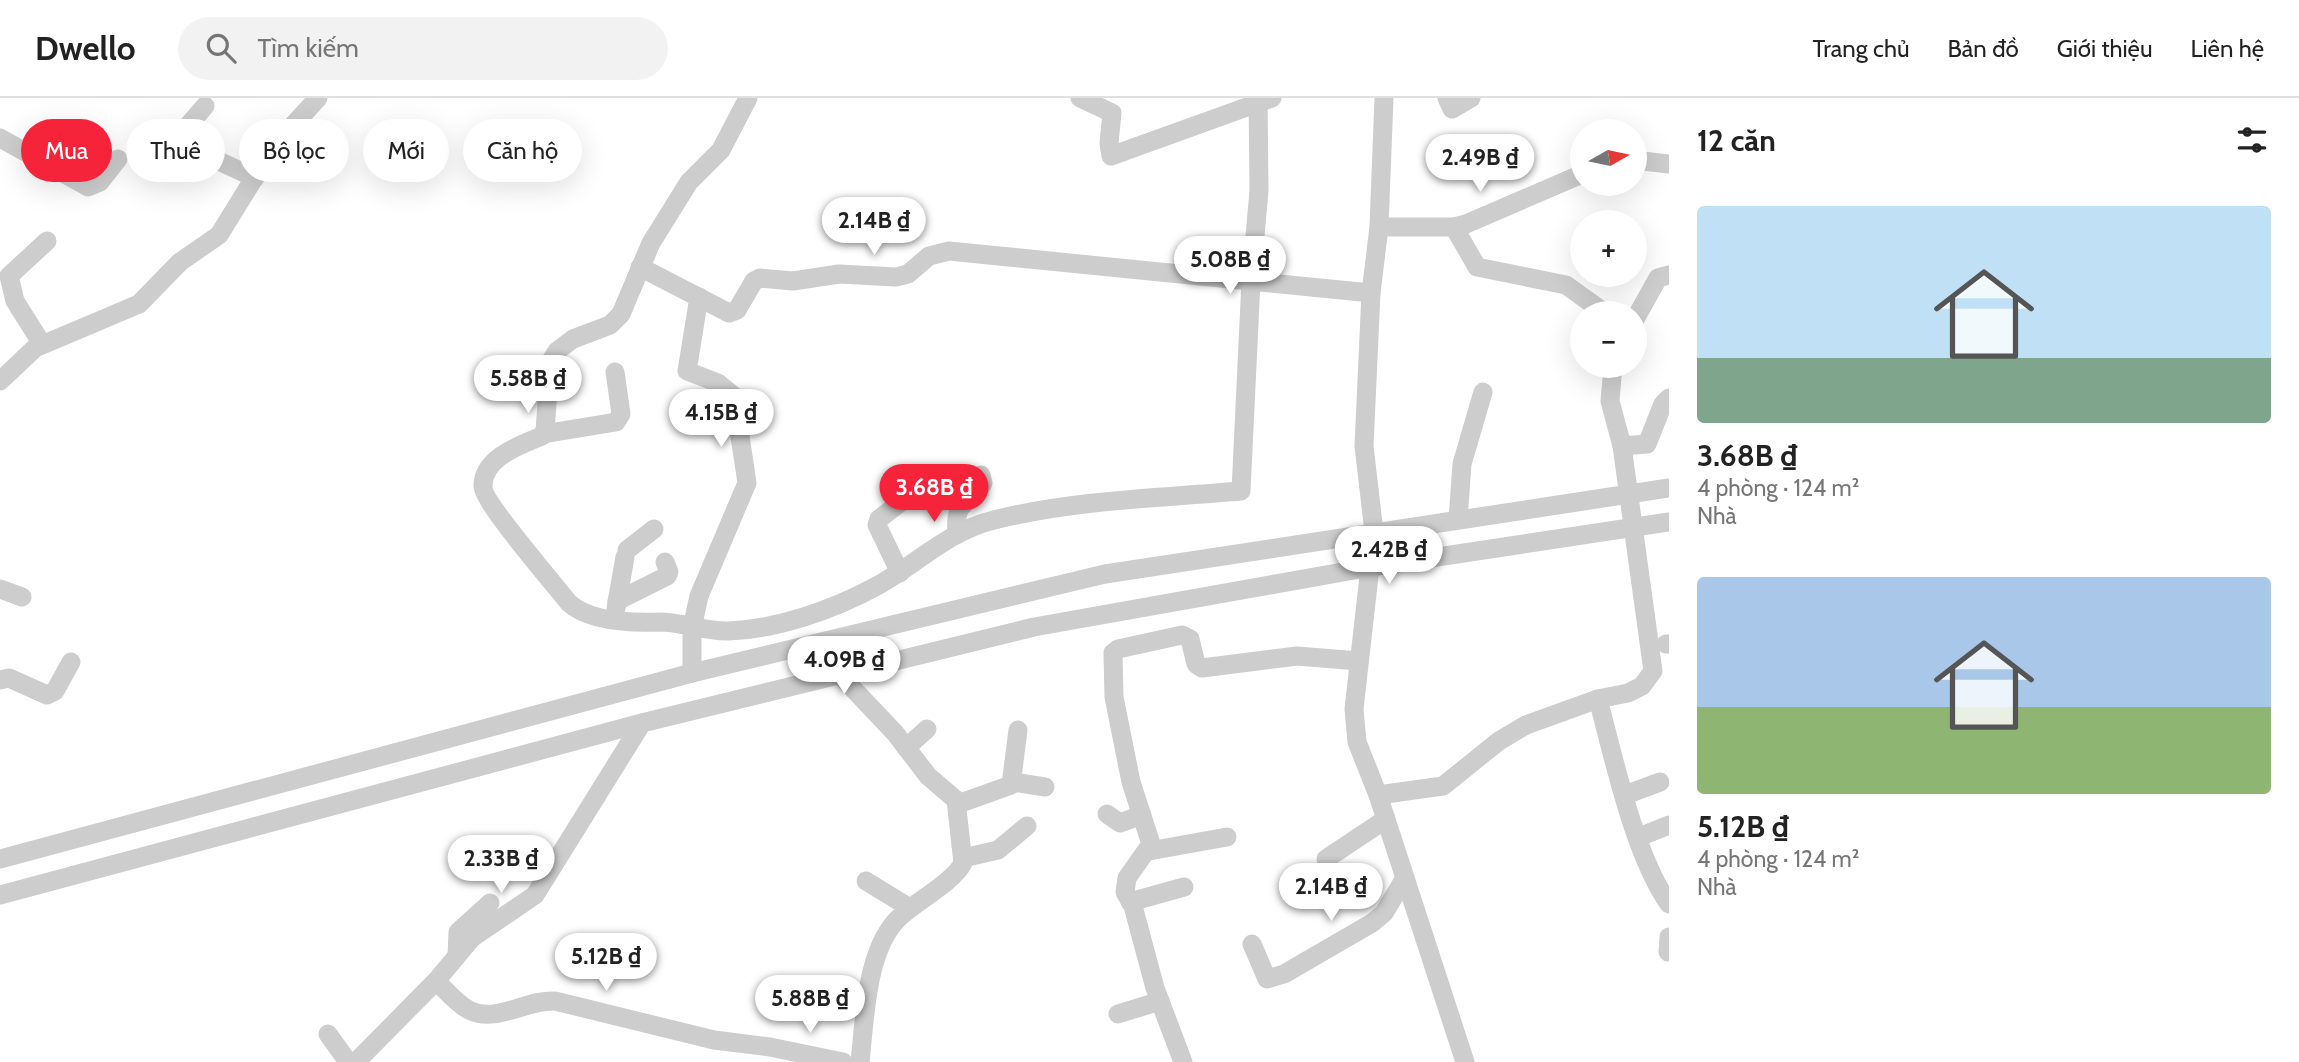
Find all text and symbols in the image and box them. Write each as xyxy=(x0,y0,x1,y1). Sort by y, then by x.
search box xyxy=(178,17,668,80)
text: Dwello xyxy=(35,28,136,68)
icon: search xyxy=(202,29,240,67)
text: Tìm kiếm xyxy=(258,32,359,64)
text: Trang chủ xyxy=(1813,34,1909,63)
text: Bản đồ xyxy=(1947,34,2019,63)
text: Giới thiệu xyxy=(2057,34,2152,63)
text: Liên hệ xyxy=(2190,34,2264,63)
chip: Mua xyxy=(21,119,112,182)
chip: Thuê xyxy=(126,119,225,182)
chip: Bộ lọc xyxy=(239,119,349,182)
chip: Mới xyxy=(363,119,449,182)
chip: Căn hộ xyxy=(463,119,582,182)
north arrow xyxy=(1570,119,1647,196)
map controls xyxy=(1570,119,1647,378)
icon: filters xyxy=(2233,121,2271,159)
text: 12 căn xyxy=(1697,122,1776,159)
pin: 2.49B ₫ xyxy=(1415,134,1545,194)
text: 2.49B ₫ xyxy=(1441,143,1519,171)
pin: 2.14B ₫ xyxy=(809,198,939,257)
text: 2.14B ₫ xyxy=(838,206,910,234)
button: + xyxy=(1570,210,1647,287)
pin: 5.08B ₫ xyxy=(1165,236,1295,296)
text: 5.08B ₫ xyxy=(1190,245,1270,273)
icon: home xyxy=(1921,251,2047,377)
button: − xyxy=(1570,301,1647,378)
pin: 5.58B ₫ xyxy=(463,356,593,415)
text: 5.58B ₫ xyxy=(490,364,566,392)
pin: 4.15B ₫ xyxy=(656,390,786,449)
text: 4.15B ₫ xyxy=(685,398,757,426)
text: 3.68B ₫ xyxy=(1697,437,1797,474)
pin: 3.68B ₫ xyxy=(869,464,999,524)
text: 3.68B ₫ xyxy=(895,473,973,501)
text: 4 phòng · 124 m² xyxy=(1697,474,1859,502)
text: Nhà xyxy=(1697,502,1737,530)
pin: 2.42B ₫ xyxy=(1324,526,1454,586)
text: 2.42B ₫ xyxy=(1351,535,1427,563)
icon: home xyxy=(1921,622,2047,748)
pin: 4.09B ₫ xyxy=(779,636,909,696)
text: 4.09B ₫ xyxy=(803,645,885,673)
text: 5.12B ₫ xyxy=(1697,808,1789,845)
pin: 2.33B ₫ xyxy=(436,836,566,895)
text: 2.33B ₫ xyxy=(464,844,538,872)
text: 4 phòng · 124 m² xyxy=(1697,845,1859,873)
pin: 2.14B ₫ xyxy=(1266,864,1396,923)
text: 2.14B ₫ xyxy=(1295,872,1367,900)
text: Nhà xyxy=(1697,873,1737,901)
pin: 5.12B ₫ xyxy=(541,934,671,993)
text: 5.12B ₫ xyxy=(571,942,641,970)
pin: 5.88B ₫ xyxy=(745,976,875,1035)
text: 5.88B ₫ xyxy=(771,984,849,1012)

